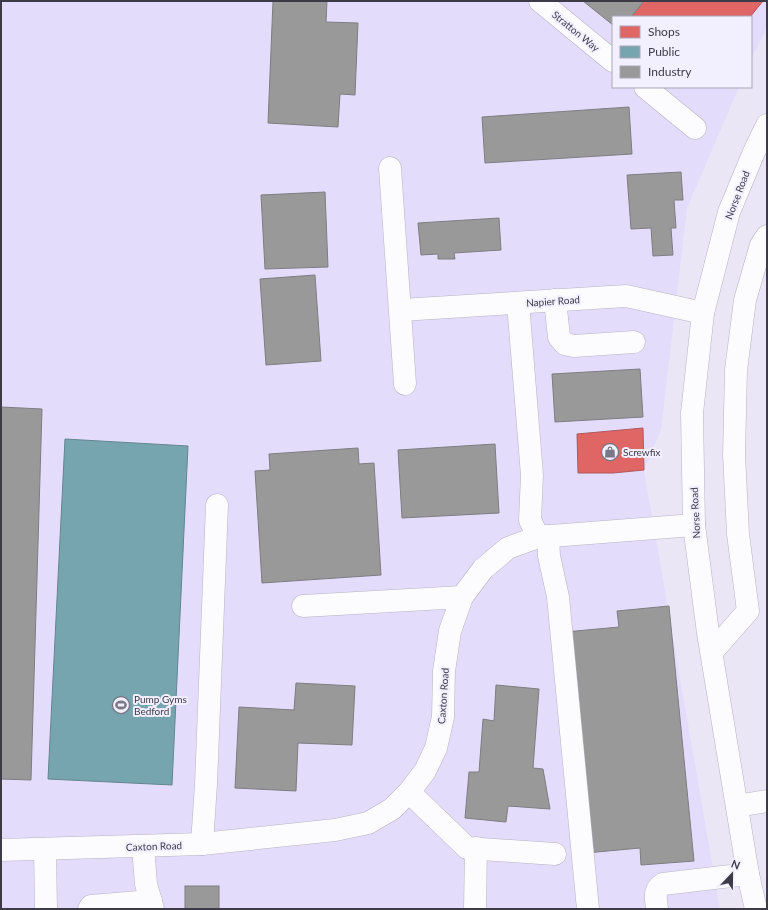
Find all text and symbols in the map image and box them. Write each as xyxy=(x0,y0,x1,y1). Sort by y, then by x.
street label: Stratton Way xyxy=(550,8,603,54)
legend xyxy=(612,16,752,88)
text: Shops xyxy=(648,24,680,39)
text: Public xyxy=(648,44,680,59)
text: Industry xyxy=(648,64,692,79)
street label: Norse Road xyxy=(722,169,752,221)
street label: Napier Road xyxy=(526,293,580,309)
shop icon: Screwfix xyxy=(600,442,620,462)
place label: Screwfix xyxy=(623,446,660,458)
street label: Norse Road xyxy=(688,487,702,539)
street label: Caxton Road xyxy=(435,668,451,724)
place label: Pump Gyms Bedford xyxy=(134,693,187,717)
sports icon: Pump Gyms Bedford xyxy=(111,695,131,715)
street label: Caxton Road xyxy=(126,839,182,853)
north arrow xyxy=(712,854,752,894)
text: N xyxy=(730,857,742,872)

